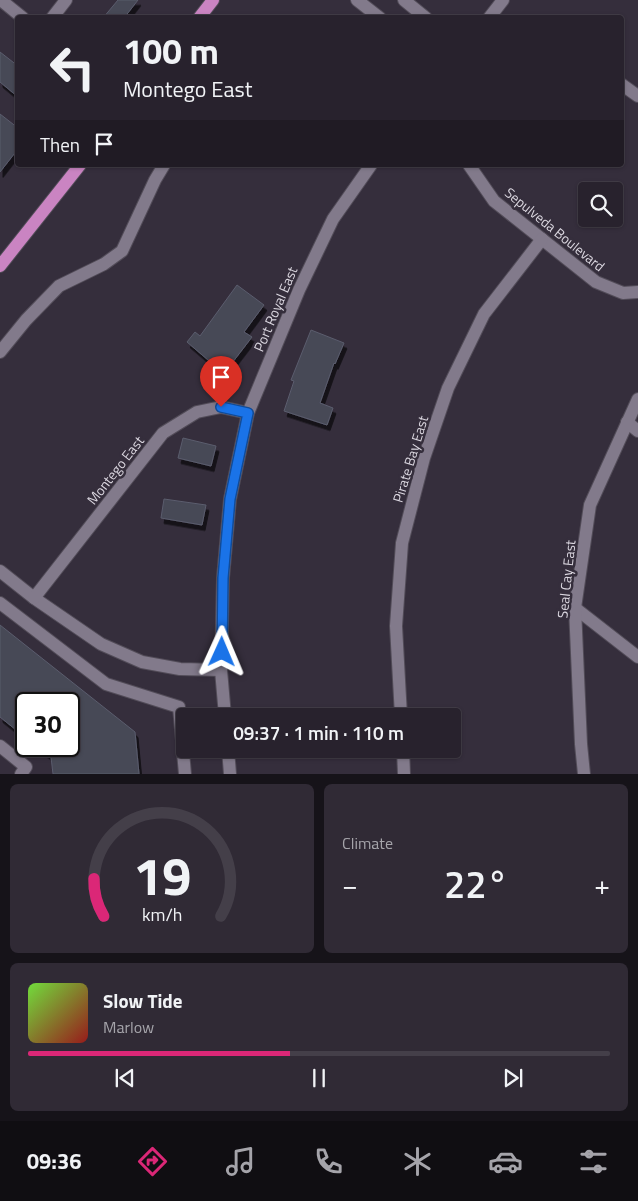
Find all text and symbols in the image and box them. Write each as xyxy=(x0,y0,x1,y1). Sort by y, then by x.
text: 100 m xyxy=(123,24,219,78)
icon: left xyxy=(40,35,105,100)
text: Montego East xyxy=(123,72,252,106)
text: Then xyxy=(40,130,80,159)
icon: arrive xyxy=(90,130,118,158)
street label: Sepulveda Boulevard xyxy=(501,182,609,276)
map controls xyxy=(578,182,623,227)
button: search xyxy=(578,182,623,227)
street label: Port Royal East xyxy=(248,263,302,355)
pin xyxy=(200,356,242,407)
icon: arrive xyxy=(207,363,235,391)
street label: Pirate Bay East xyxy=(387,413,433,505)
street label: Montego East xyxy=(81,431,149,509)
street label: Seal Cay East xyxy=(551,539,581,619)
position arrow xyxy=(195,625,247,677)
speed limit sign: 30 xyxy=(15,692,80,757)
text: 09:37 · 1 min · 110 m xyxy=(233,718,404,747)
text: Climate xyxy=(342,831,393,855)
text: 19 xyxy=(133,836,191,915)
text: 22° xyxy=(444,855,508,913)
text: − xyxy=(342,863,358,906)
text: + xyxy=(594,863,610,906)
text: km/h xyxy=(142,901,182,928)
text: Slow Tide xyxy=(103,986,182,1015)
text: Marlow xyxy=(103,1015,154,1039)
icon: previous xyxy=(111,1064,139,1092)
icon: pause xyxy=(305,1064,333,1092)
icon: next xyxy=(499,1064,527,1092)
text: 09:36 xyxy=(27,1144,82,1178)
icon: directions xyxy=(135,1144,170,1179)
icon: music xyxy=(223,1144,258,1179)
icon: phone xyxy=(311,1144,346,1179)
icon: climate xyxy=(400,1144,435,1179)
icon: car xyxy=(488,1144,523,1179)
icon: filters xyxy=(576,1144,611,1179)

